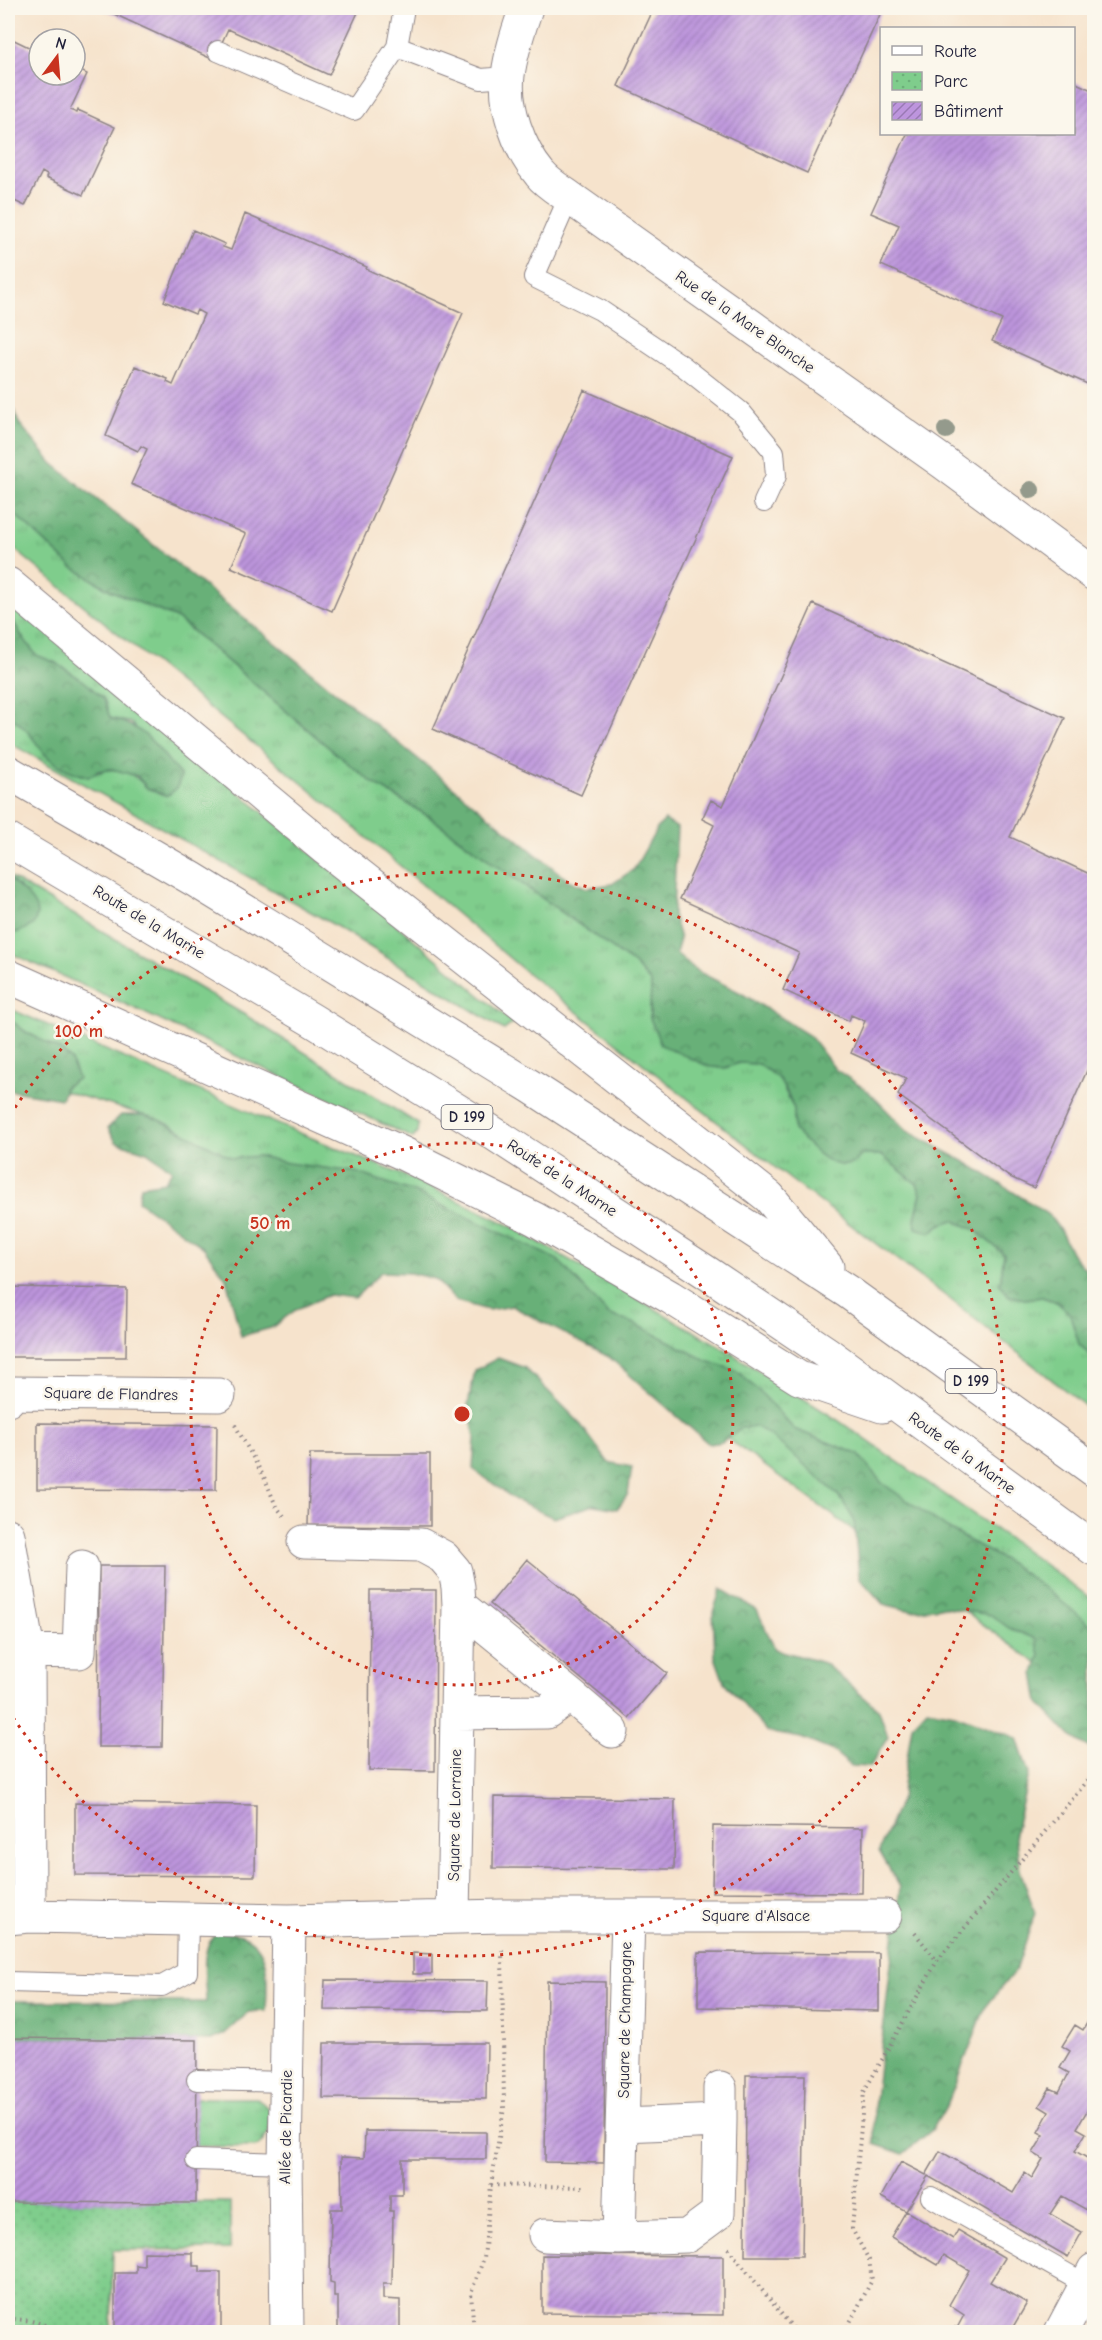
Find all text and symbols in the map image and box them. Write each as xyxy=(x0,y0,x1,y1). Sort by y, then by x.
north arrow xyxy=(27,27,87,87)
legend xyxy=(880,27,1075,135)
text: N xyxy=(53,33,68,54)
text: Route xyxy=(934,41,977,62)
text: Parc xyxy=(934,71,968,92)
text: Bâtiment xyxy=(934,101,1004,122)
street label: Rue de la Mare Blanche xyxy=(672,267,818,377)
street label: Route de la Marne xyxy=(90,882,208,962)
text: 100 m xyxy=(55,1021,103,1042)
road number: D 199 xyxy=(442,1105,492,1129)
street label: Route de la Marne xyxy=(504,1136,620,1220)
text: 50 m xyxy=(250,1213,290,1234)
road number: D 199 xyxy=(946,1369,996,1393)
street label: Square de Flandres xyxy=(44,1384,178,1404)
centre of rings xyxy=(452,1404,472,1424)
street label: Route de la Marne xyxy=(905,1408,1019,1498)
street label: Square de Lorraine xyxy=(445,1749,465,1881)
street label: Square d'Alsace xyxy=(702,1907,810,1925)
street label: Square de Champagne xyxy=(615,1941,635,2099)
street label: Allée de Picardie xyxy=(276,2070,296,2184)

